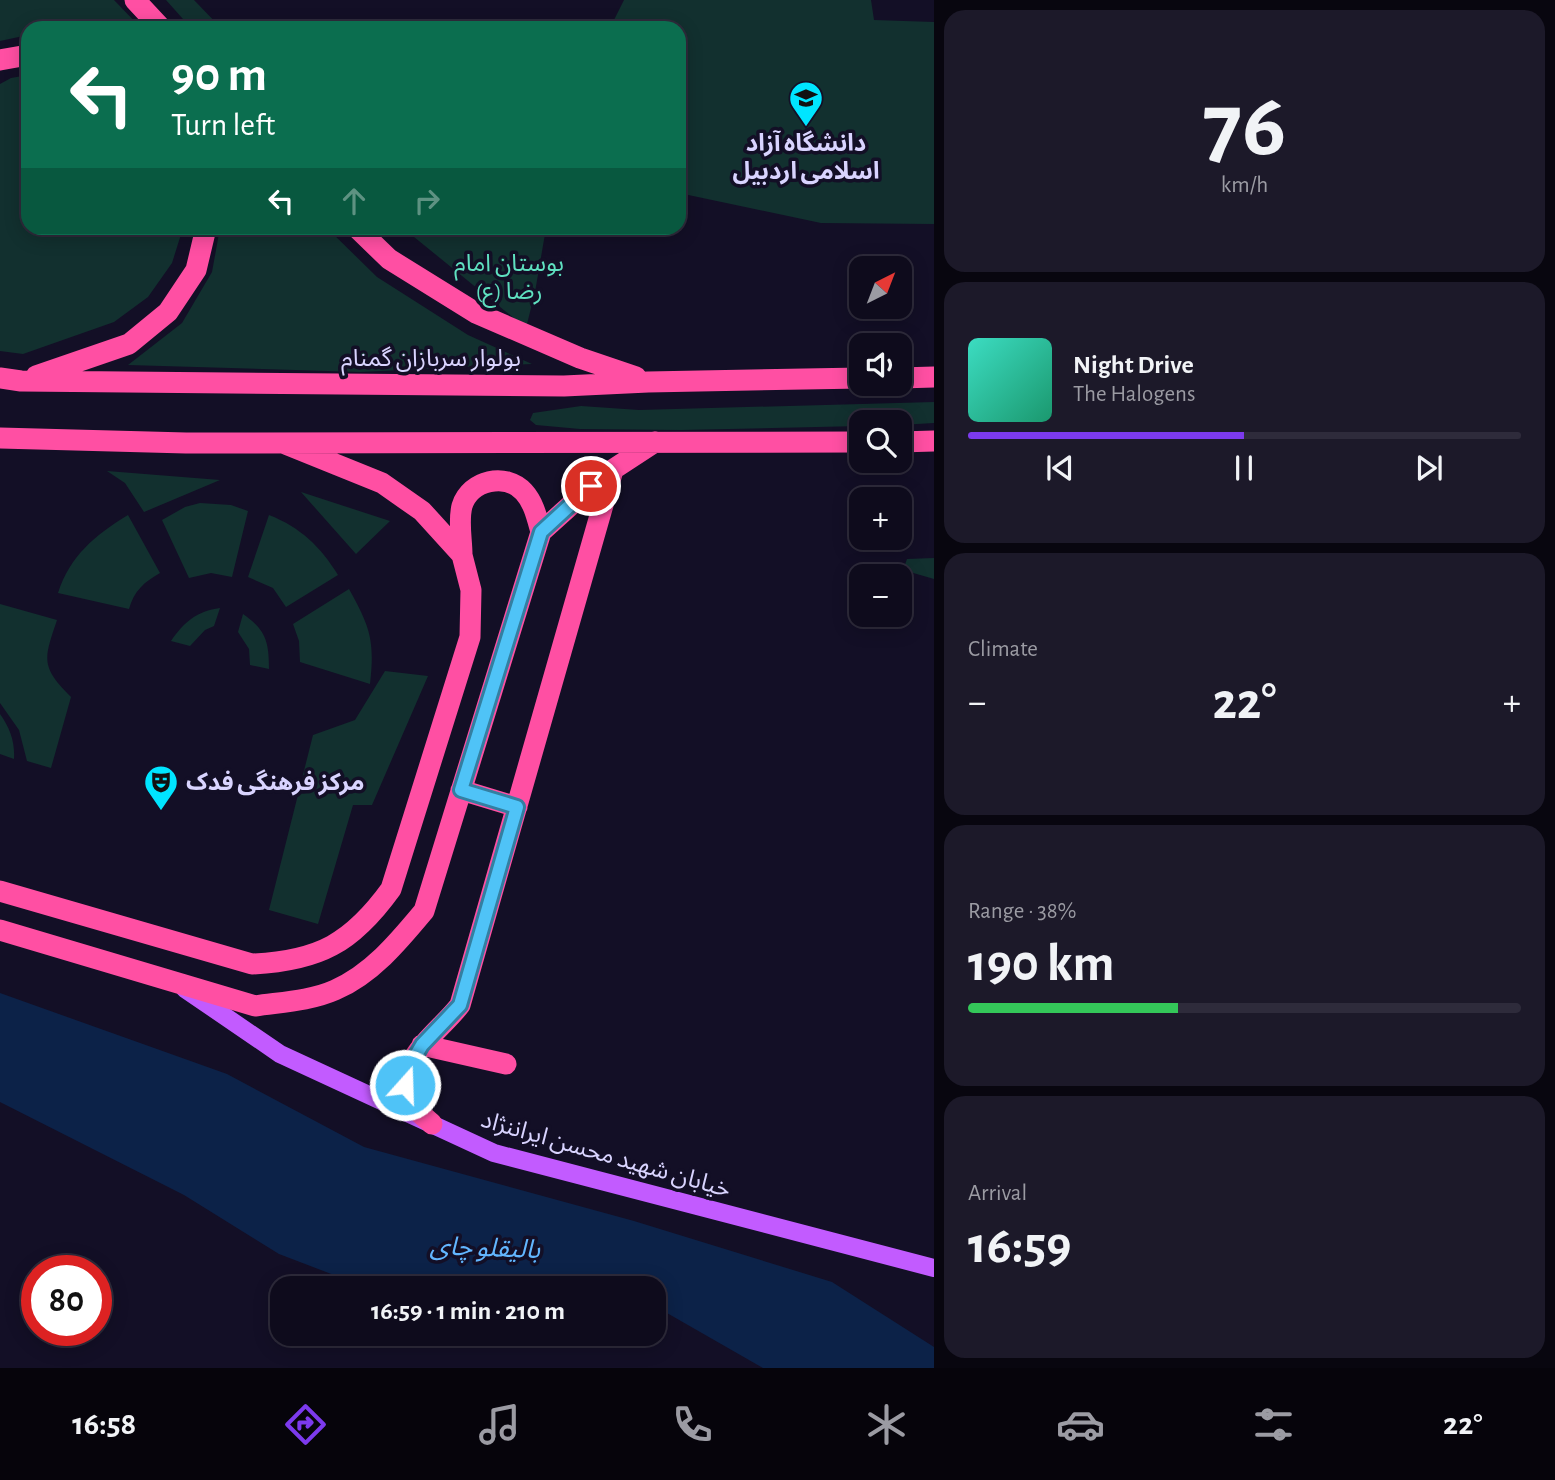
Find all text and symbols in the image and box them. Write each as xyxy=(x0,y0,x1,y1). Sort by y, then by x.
icon: left xyxy=(56,49,147,140)
text: 90 m xyxy=(171,51,267,100)
school or university icon: دانشگاه آزاد اسلامی اردبیل xyxy=(787,79,825,128)
text: 76 xyxy=(1203,81,1286,172)
text: Turn left xyxy=(171,109,275,141)
place label: دانشگاه آزاد اسلامی اردبیل xyxy=(733,130,879,185)
text: km/h xyxy=(1221,174,1268,197)
icon: left xyxy=(262,182,300,220)
icon: ahead xyxy=(335,182,373,220)
icon: right xyxy=(408,182,446,220)
park label: بوستان امام رضا (ع) xyxy=(454,252,564,308)
north arrow xyxy=(849,256,912,318)
map controls xyxy=(849,256,912,627)
button: sound xyxy=(849,333,912,396)
street label: بولوار سربازان گمنام xyxy=(341,346,521,376)
text: Night Drive xyxy=(1073,352,1194,378)
text: The Halogens xyxy=(1073,383,1195,406)
button: search xyxy=(849,410,912,473)
icon: previous xyxy=(1041,449,1079,487)
icon: pause xyxy=(1225,449,1263,487)
icon: next xyxy=(1410,449,1448,487)
pin xyxy=(561,456,621,516)
icon: arrive xyxy=(572,467,610,505)
button: + xyxy=(849,487,912,550)
button: − xyxy=(849,564,912,627)
text: Climate xyxy=(968,638,1038,661)
text: 22° xyxy=(1212,676,1277,728)
text: − xyxy=(968,684,986,722)
text: + xyxy=(1503,684,1521,722)
theatre icon: مرکز فرهنگی فدک xyxy=(142,763,180,812)
place label: مرکز فرهنگی فدک xyxy=(186,769,364,796)
text: Range · 38% xyxy=(968,900,1077,923)
text: 190 km xyxy=(968,938,1114,990)
position arrow xyxy=(368,1048,442,1122)
street label: خیابان شهید محسن ایراننژاد xyxy=(478,1108,733,1203)
text: Arrival xyxy=(968,1182,1027,1205)
text: 16:59 xyxy=(968,1220,1071,1272)
water label: بالیقلو چای xyxy=(429,1233,542,1266)
speed limit sign: 80 xyxy=(21,1255,112,1346)
text: 16:59 · 1 min · 210 m xyxy=(371,1298,565,1324)
icon: directions xyxy=(281,1400,330,1449)
icon: music xyxy=(475,1400,524,1449)
icon: phone xyxy=(668,1400,717,1449)
icon: climate xyxy=(862,1400,911,1449)
icon: car xyxy=(1056,1400,1105,1449)
icon: filters xyxy=(1249,1400,1298,1449)
text: 16:58 xyxy=(72,1408,136,1440)
text: 22° xyxy=(1443,1408,1483,1440)

